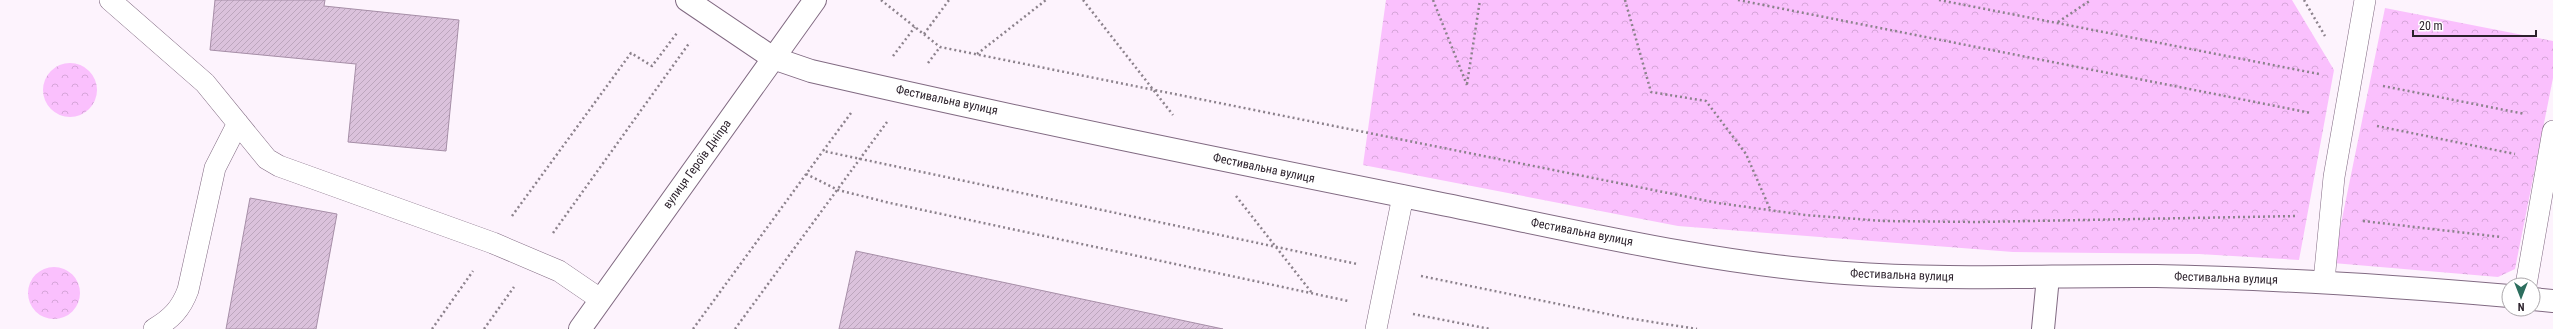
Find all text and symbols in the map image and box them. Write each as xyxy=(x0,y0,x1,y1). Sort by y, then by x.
scale bar xyxy=(2413,12,2536,38)
text: 20 m xyxy=(2419,19,2443,33)
street label: Фестивальна вулиця xyxy=(895,82,999,118)
street label: вулиця Героїв Дніпра xyxy=(660,117,734,211)
street label: Фестивальна вулиця xyxy=(1212,150,1316,186)
street label: Фестивальна вулиця xyxy=(1530,215,1634,249)
street label: Фестивальна вулиця xyxy=(1850,266,1954,284)
street label: Фестивальна вулиця xyxy=(2174,269,2278,287)
north arrow xyxy=(2501,277,2541,317)
text: N xyxy=(2517,300,2524,313)

